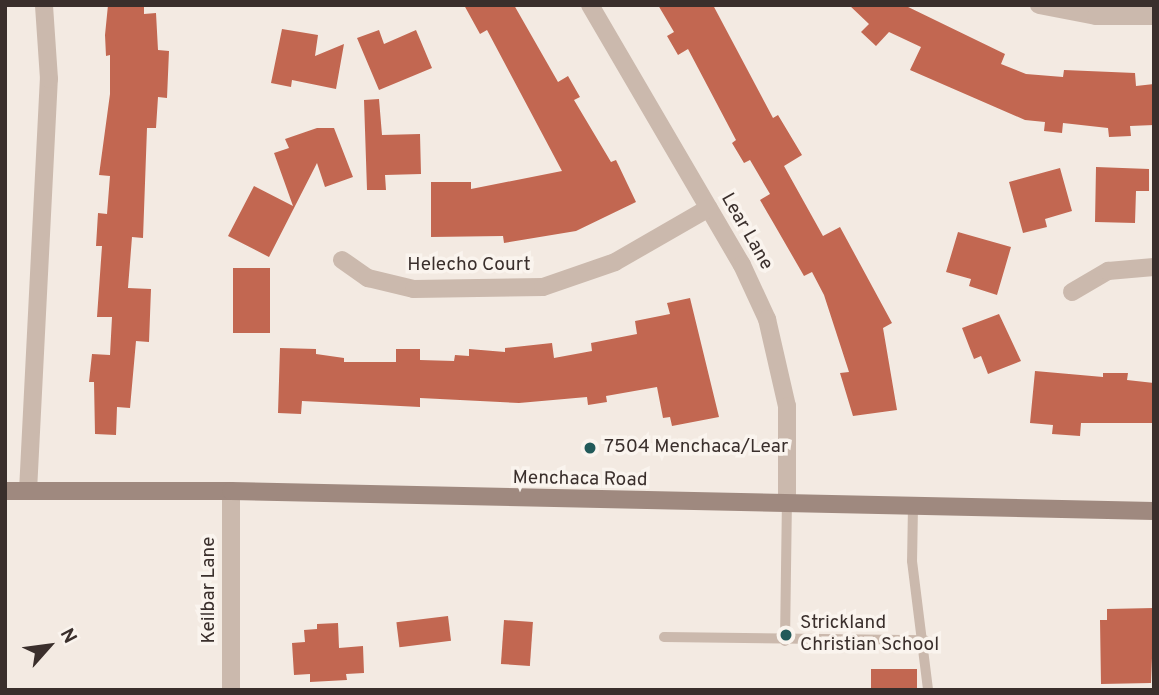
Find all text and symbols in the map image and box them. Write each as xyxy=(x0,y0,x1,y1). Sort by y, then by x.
street label: Lear Lane xyxy=(715,190,777,274)
street label: Helecho Court xyxy=(407,255,531,277)
place label: 7504 Menchaca/Lear xyxy=(604,437,788,459)
marker: 7504 Menchaca/Lear xyxy=(582,440,598,456)
street label: Menchaca Road xyxy=(512,467,648,493)
street label: Keilbar Lane xyxy=(199,536,221,644)
north arrow xyxy=(14,611,84,681)
place label: Strickland Christian School xyxy=(800,613,939,657)
text: N xyxy=(54,624,81,648)
marker: Strickland Christian School xyxy=(778,627,794,643)

